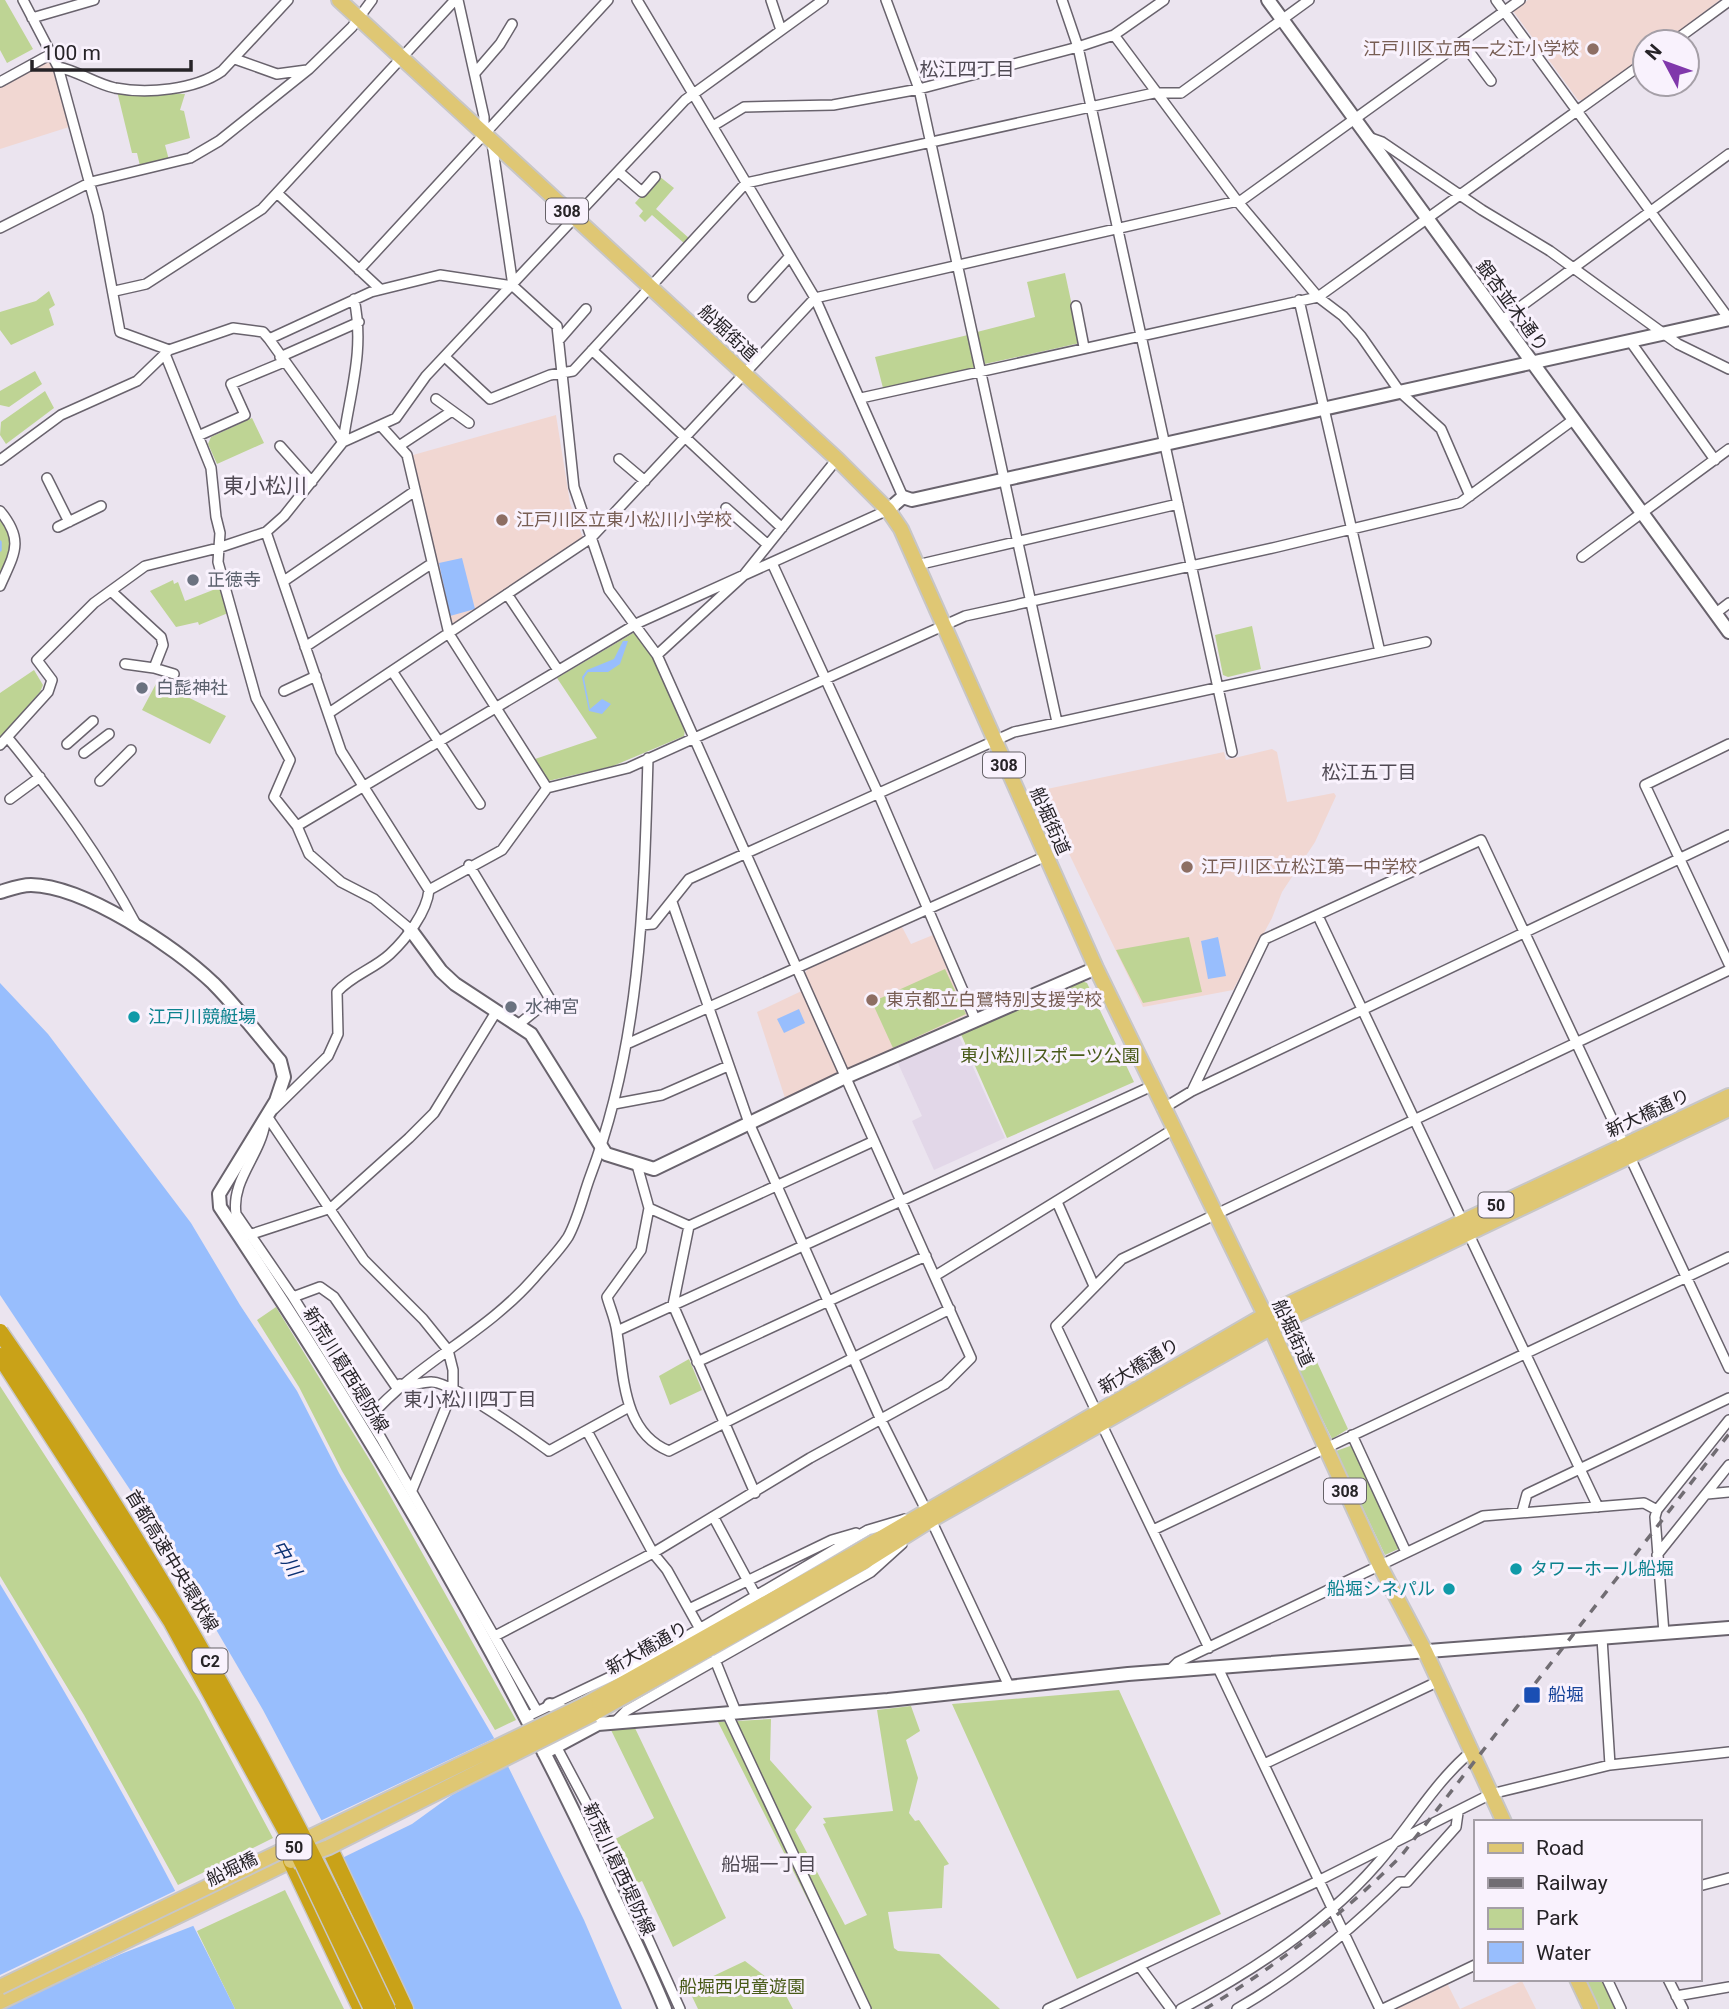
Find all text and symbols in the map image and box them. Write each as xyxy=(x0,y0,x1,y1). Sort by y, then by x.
scale bar xyxy=(32,28,191,72)
north arrow xyxy=(1631,28,1701,98)
place label: 江戸川区立西一之江小学校 xyxy=(1363,38,1579,59)
text: N xyxy=(1640,40,1667,65)
text: 100 m xyxy=(42,41,101,65)
marker: 江戸川区立西一之江小学校 xyxy=(1585,41,1601,57)
district label: 松江四丁目 xyxy=(919,58,1015,81)
road number: 308 xyxy=(546,198,588,224)
street label: 銀杏並木通り xyxy=(1472,256,1553,356)
street label: 船堀街道 xyxy=(695,300,762,365)
district label: 東小松川 xyxy=(223,474,307,498)
place label: 江戸川区立東小松川小学校 xyxy=(516,509,732,530)
marker: 江戸川区立東小松川小学校 xyxy=(494,512,510,528)
place label: 正徳寺 xyxy=(207,569,261,590)
marker: 正徳寺 xyxy=(185,572,201,588)
place label: 白髭神社 xyxy=(156,677,228,698)
marker: 白髭神社 xyxy=(134,680,150,696)
road number: 308 xyxy=(983,752,1025,778)
district label: 松江五丁目 xyxy=(1321,761,1417,784)
street label: 船堀街道 xyxy=(1026,784,1075,858)
place label: 江戸川区立松江第一中学校 xyxy=(1201,856,1417,877)
marker: 江戸川区立松江第一中学校 xyxy=(1179,859,1195,875)
place label: 東京都立白鷺特別支援学校 xyxy=(886,989,1102,1010)
marker: 東京都立白鷺特別支援学校 xyxy=(864,992,880,1008)
place label: 水神宮 xyxy=(525,996,579,1017)
marker: 水神宮 xyxy=(503,999,519,1015)
place label: 江戸川競艇場 xyxy=(148,1006,256,1027)
marker: 江戸川競艇場 xyxy=(126,1009,142,1025)
park label: 東小松川スポーツ公園 xyxy=(960,1045,1140,1066)
street label: 新大橋通り xyxy=(1603,1084,1693,1141)
road number: 50 xyxy=(1478,1192,1514,1218)
street label: 船堀街道 xyxy=(1269,1296,1318,1370)
street label: 新荒川葛西堤防線 xyxy=(299,1303,393,1436)
street label: 新大橋通り xyxy=(1095,1333,1183,1398)
district label: 東小松川四丁目 xyxy=(403,1388,537,1411)
road number: 308 xyxy=(1324,1478,1366,1504)
street label: 首都高速中央環状線 xyxy=(122,1486,223,1636)
water label: 中川 xyxy=(267,1536,307,1582)
place label: タワーホール船堀 xyxy=(1530,1558,1674,1579)
marker: タワーホール船堀 xyxy=(1508,1561,1524,1577)
place label: 船堀シネパル xyxy=(1327,1578,1435,1599)
marker: 船堀シネパル xyxy=(1441,1581,1457,1597)
street label: 新大橋通り xyxy=(602,1617,691,1679)
road number: C2 xyxy=(192,1648,228,1674)
place label: 船堀 xyxy=(1548,1684,1584,1705)
marker: 船堀 xyxy=(1522,1685,1542,1705)
street label: 新荒川葛西堤防線 xyxy=(580,1799,659,1938)
legend xyxy=(1474,1820,1701,1981)
road number: 50 xyxy=(276,1834,312,1859)
text: Road xyxy=(1536,1836,1584,1860)
street label: 船堀橋 xyxy=(203,1847,261,1890)
district label: 船堀一丁目 xyxy=(721,1853,817,1876)
text: Railway xyxy=(1536,1871,1608,1895)
text: Park xyxy=(1536,1906,1579,1930)
text: Water xyxy=(1536,1941,1591,1965)
park label: 船堀西児童遊園 xyxy=(679,1976,805,1997)

